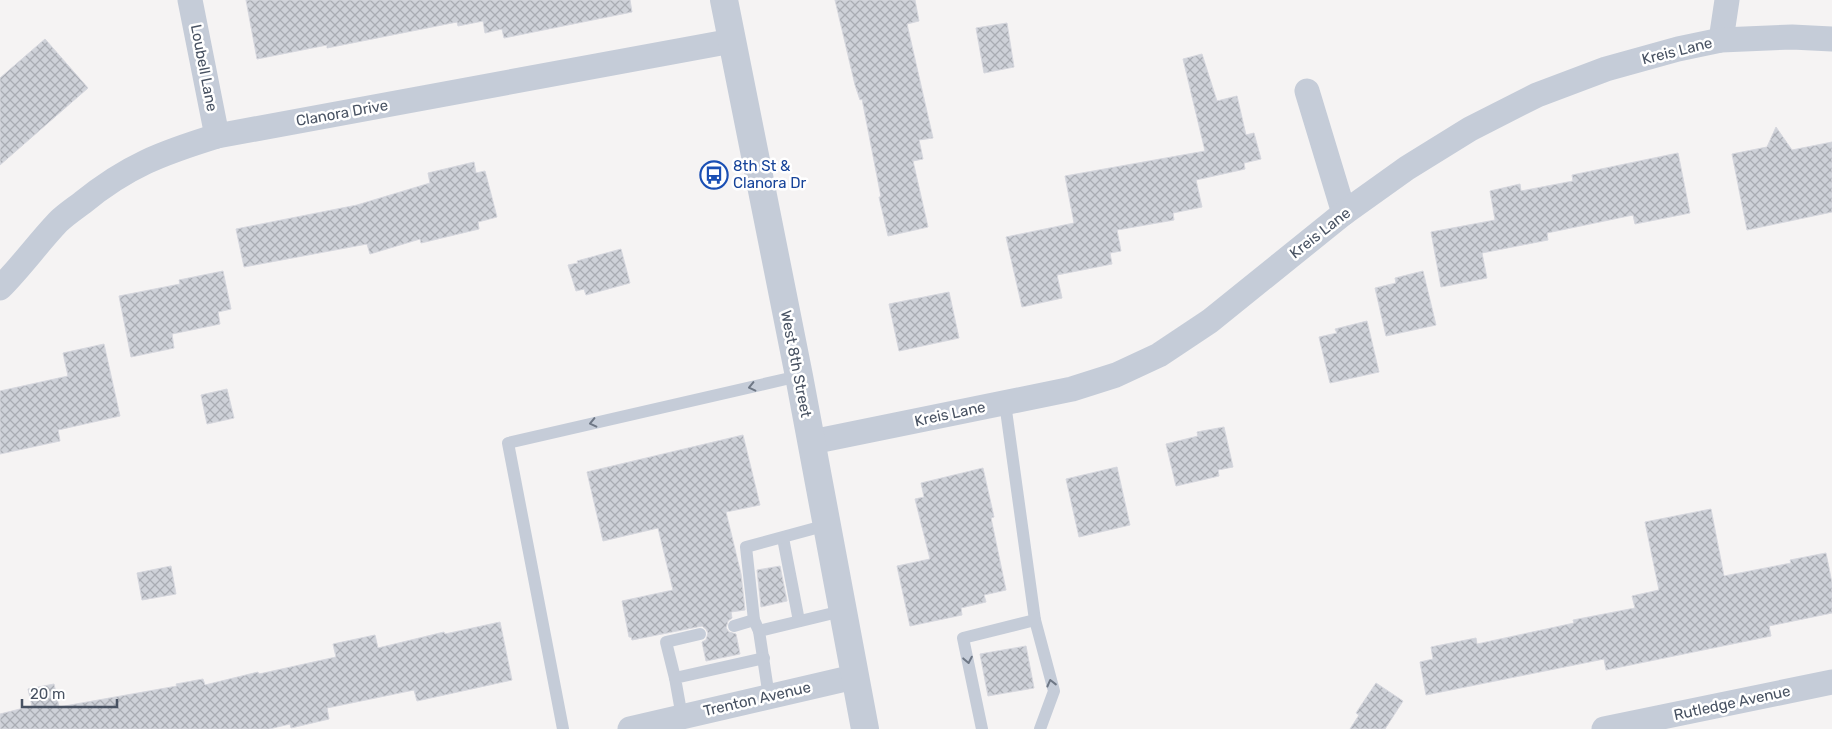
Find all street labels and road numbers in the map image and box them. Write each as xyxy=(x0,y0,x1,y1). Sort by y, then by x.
street label: Loubell Lane xyxy=(187,23,221,113)
street label: Kreis Lane xyxy=(1640,34,1714,68)
street label: Clanora Drive xyxy=(295,96,389,130)
street label: Kreis Lane xyxy=(1286,204,1354,262)
street label: West 8th Street xyxy=(777,309,815,419)
street label: Kreis Lane xyxy=(913,398,987,430)
street label: Trenton Avenue xyxy=(701,678,813,720)
street label: Rutledge Avenue xyxy=(1672,682,1792,724)

